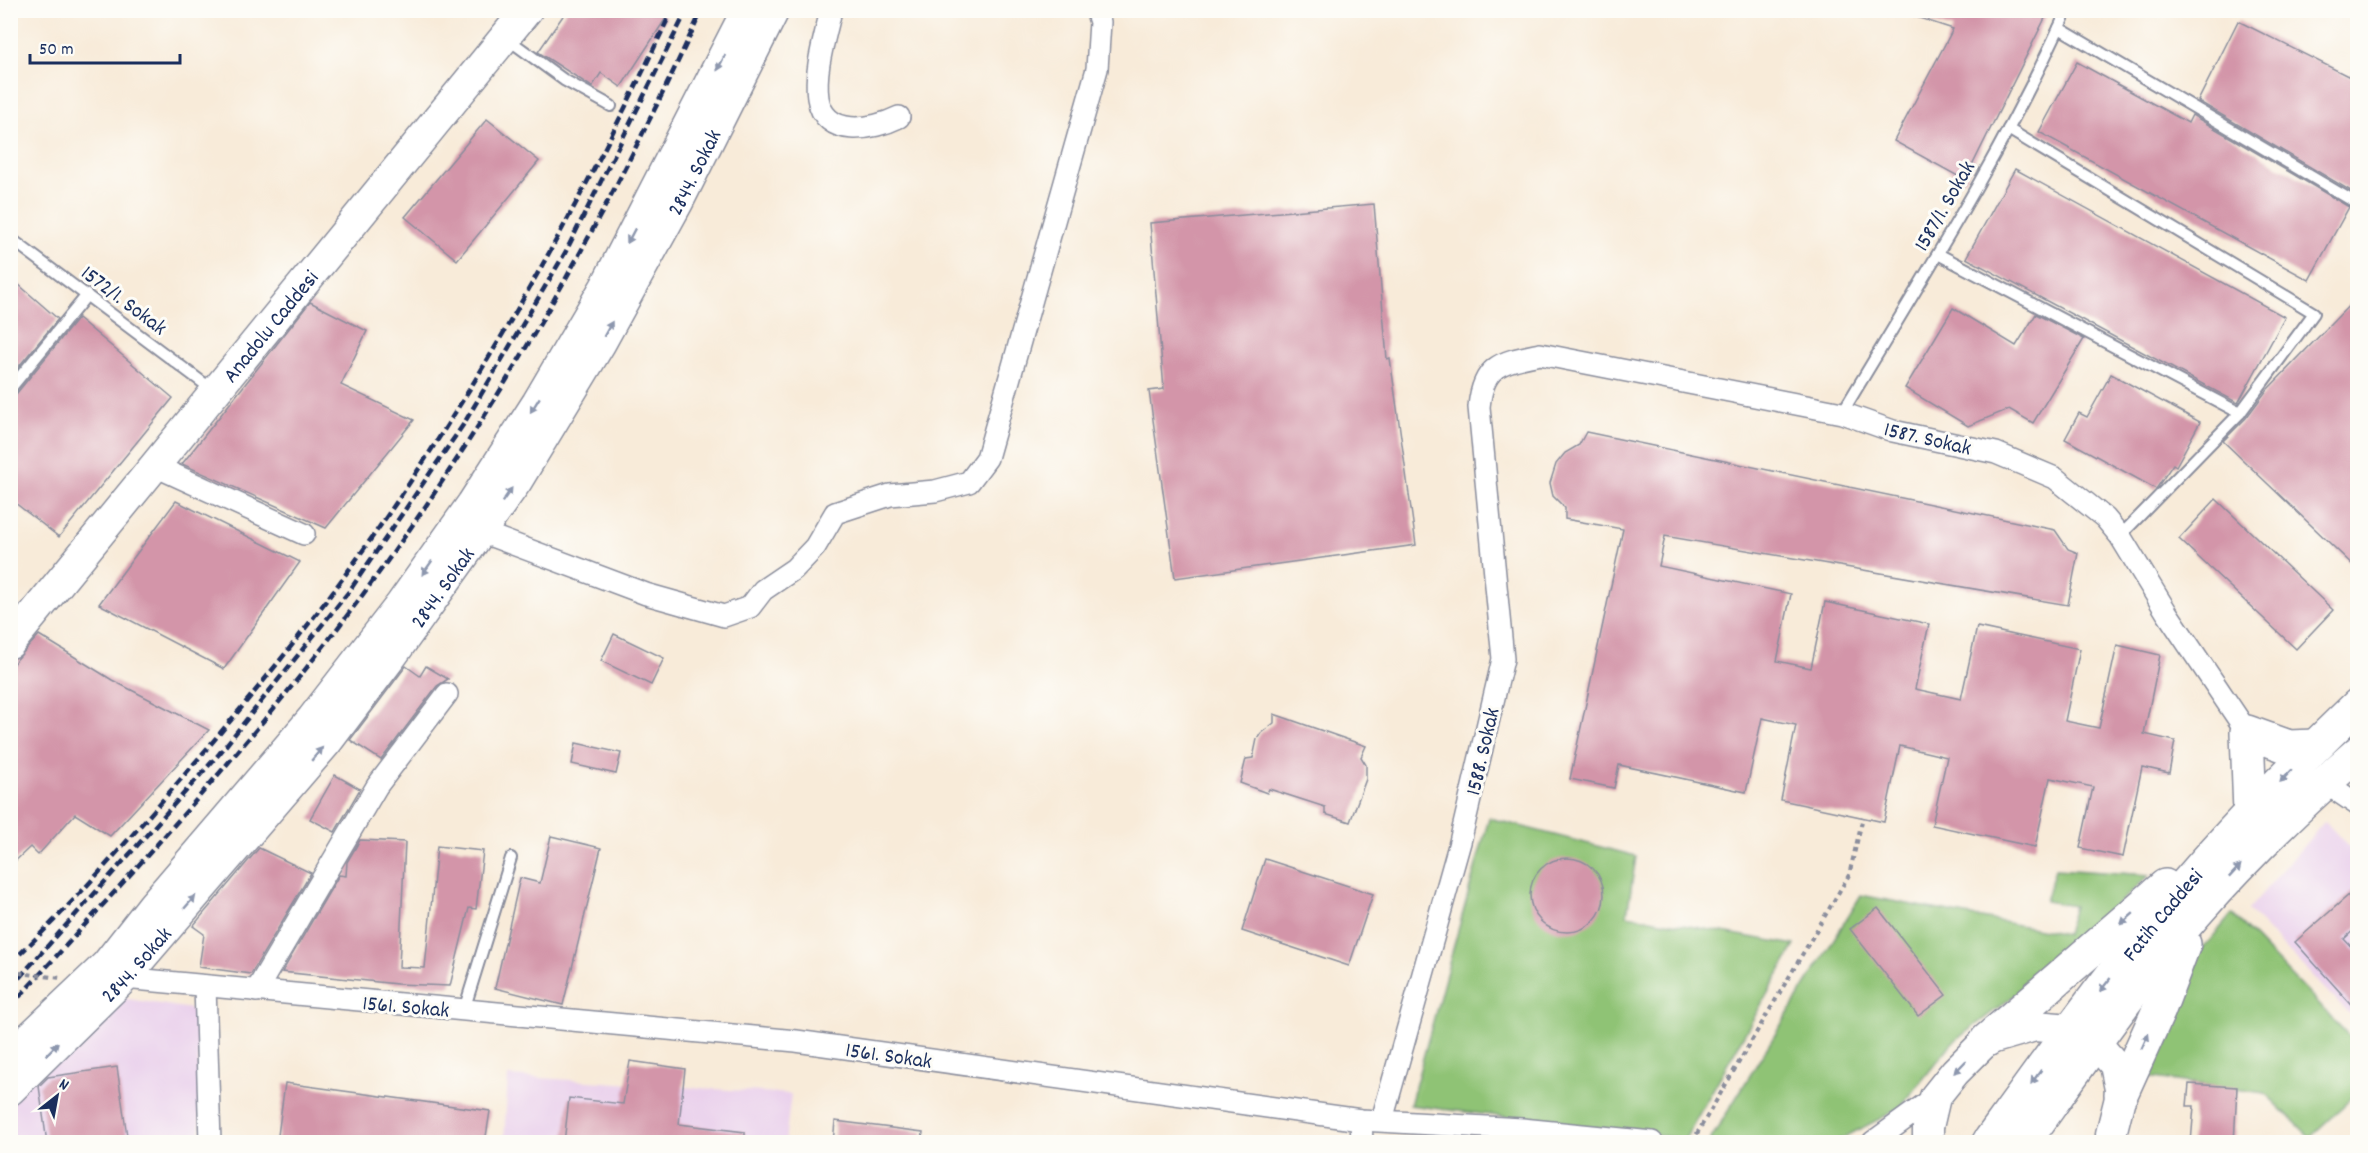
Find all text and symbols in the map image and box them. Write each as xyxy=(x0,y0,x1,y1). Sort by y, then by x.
scale bar xyxy=(30,27,180,65)
text: 50 m xyxy=(39,38,74,63)
one-way arrow xyxy=(716,54,726,71)
street label: 2844. Sokak xyxy=(661,125,731,222)
street label: 1587/1. Sokak xyxy=(1908,156,1984,258)
one-way arrow xyxy=(627,227,637,245)
street label: 1572/1. Sokak xyxy=(73,259,172,344)
street label: Anadolu Caddesi xyxy=(217,265,327,391)
one-way arrow xyxy=(603,320,613,337)
one-way arrow xyxy=(529,397,540,413)
street label: 1587. Sokak xyxy=(1880,415,1974,466)
one-way arrow xyxy=(500,488,512,503)
street label: 2844. Sokak xyxy=(405,542,484,636)
one-way arrow xyxy=(421,559,433,575)
street label: 1588. Sokak xyxy=(1459,705,1510,799)
one-way arrow xyxy=(310,747,323,762)
one-way arrow xyxy=(2279,768,2293,782)
street label: Fatih Caddesi xyxy=(2117,863,2212,969)
one-way arrow xyxy=(2228,864,2241,879)
one-way arrow xyxy=(183,895,196,910)
one-way arrow xyxy=(2120,912,2135,925)
street label: 2844. Sokak xyxy=(95,921,181,1012)
one-way arrow xyxy=(2099,978,2111,993)
street label: 1561. Sokak xyxy=(361,989,450,1028)
one-way arrow xyxy=(2141,1032,2150,1050)
street label: 1561. Sokak xyxy=(843,1036,934,1079)
one-way arrow xyxy=(45,1043,59,1057)
one-way arrow xyxy=(1953,1060,1967,1074)
north arrow xyxy=(27,1066,87,1126)
one-way arrow xyxy=(2031,1069,2042,1085)
text: N xyxy=(54,1073,73,1097)

